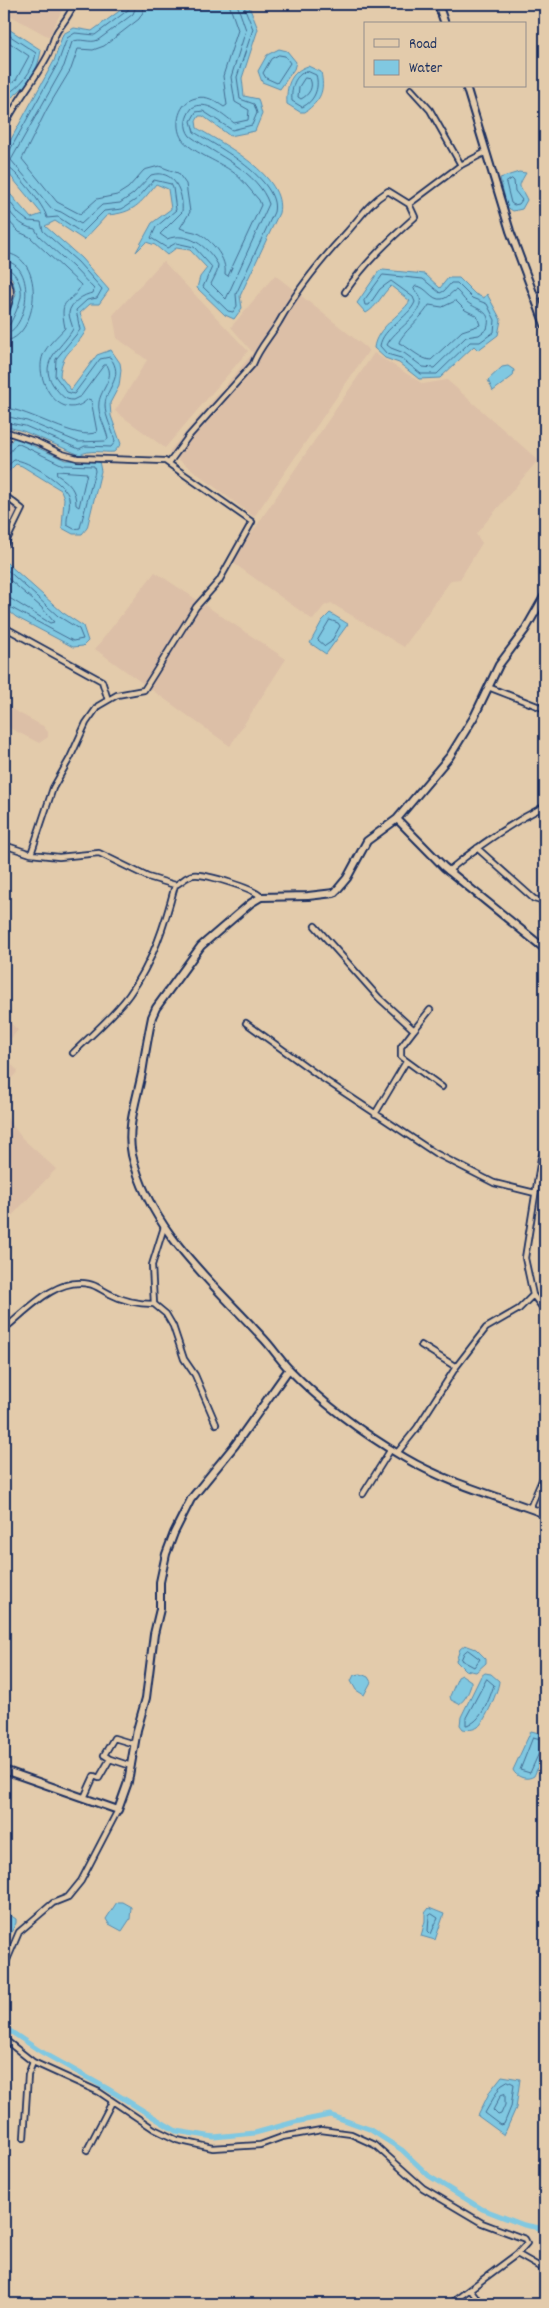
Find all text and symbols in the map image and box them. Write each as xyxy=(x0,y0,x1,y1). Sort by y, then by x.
legend xyxy=(364,22,526,88)
text: Road xyxy=(409,34,437,56)
text: Water xyxy=(409,58,443,80)

